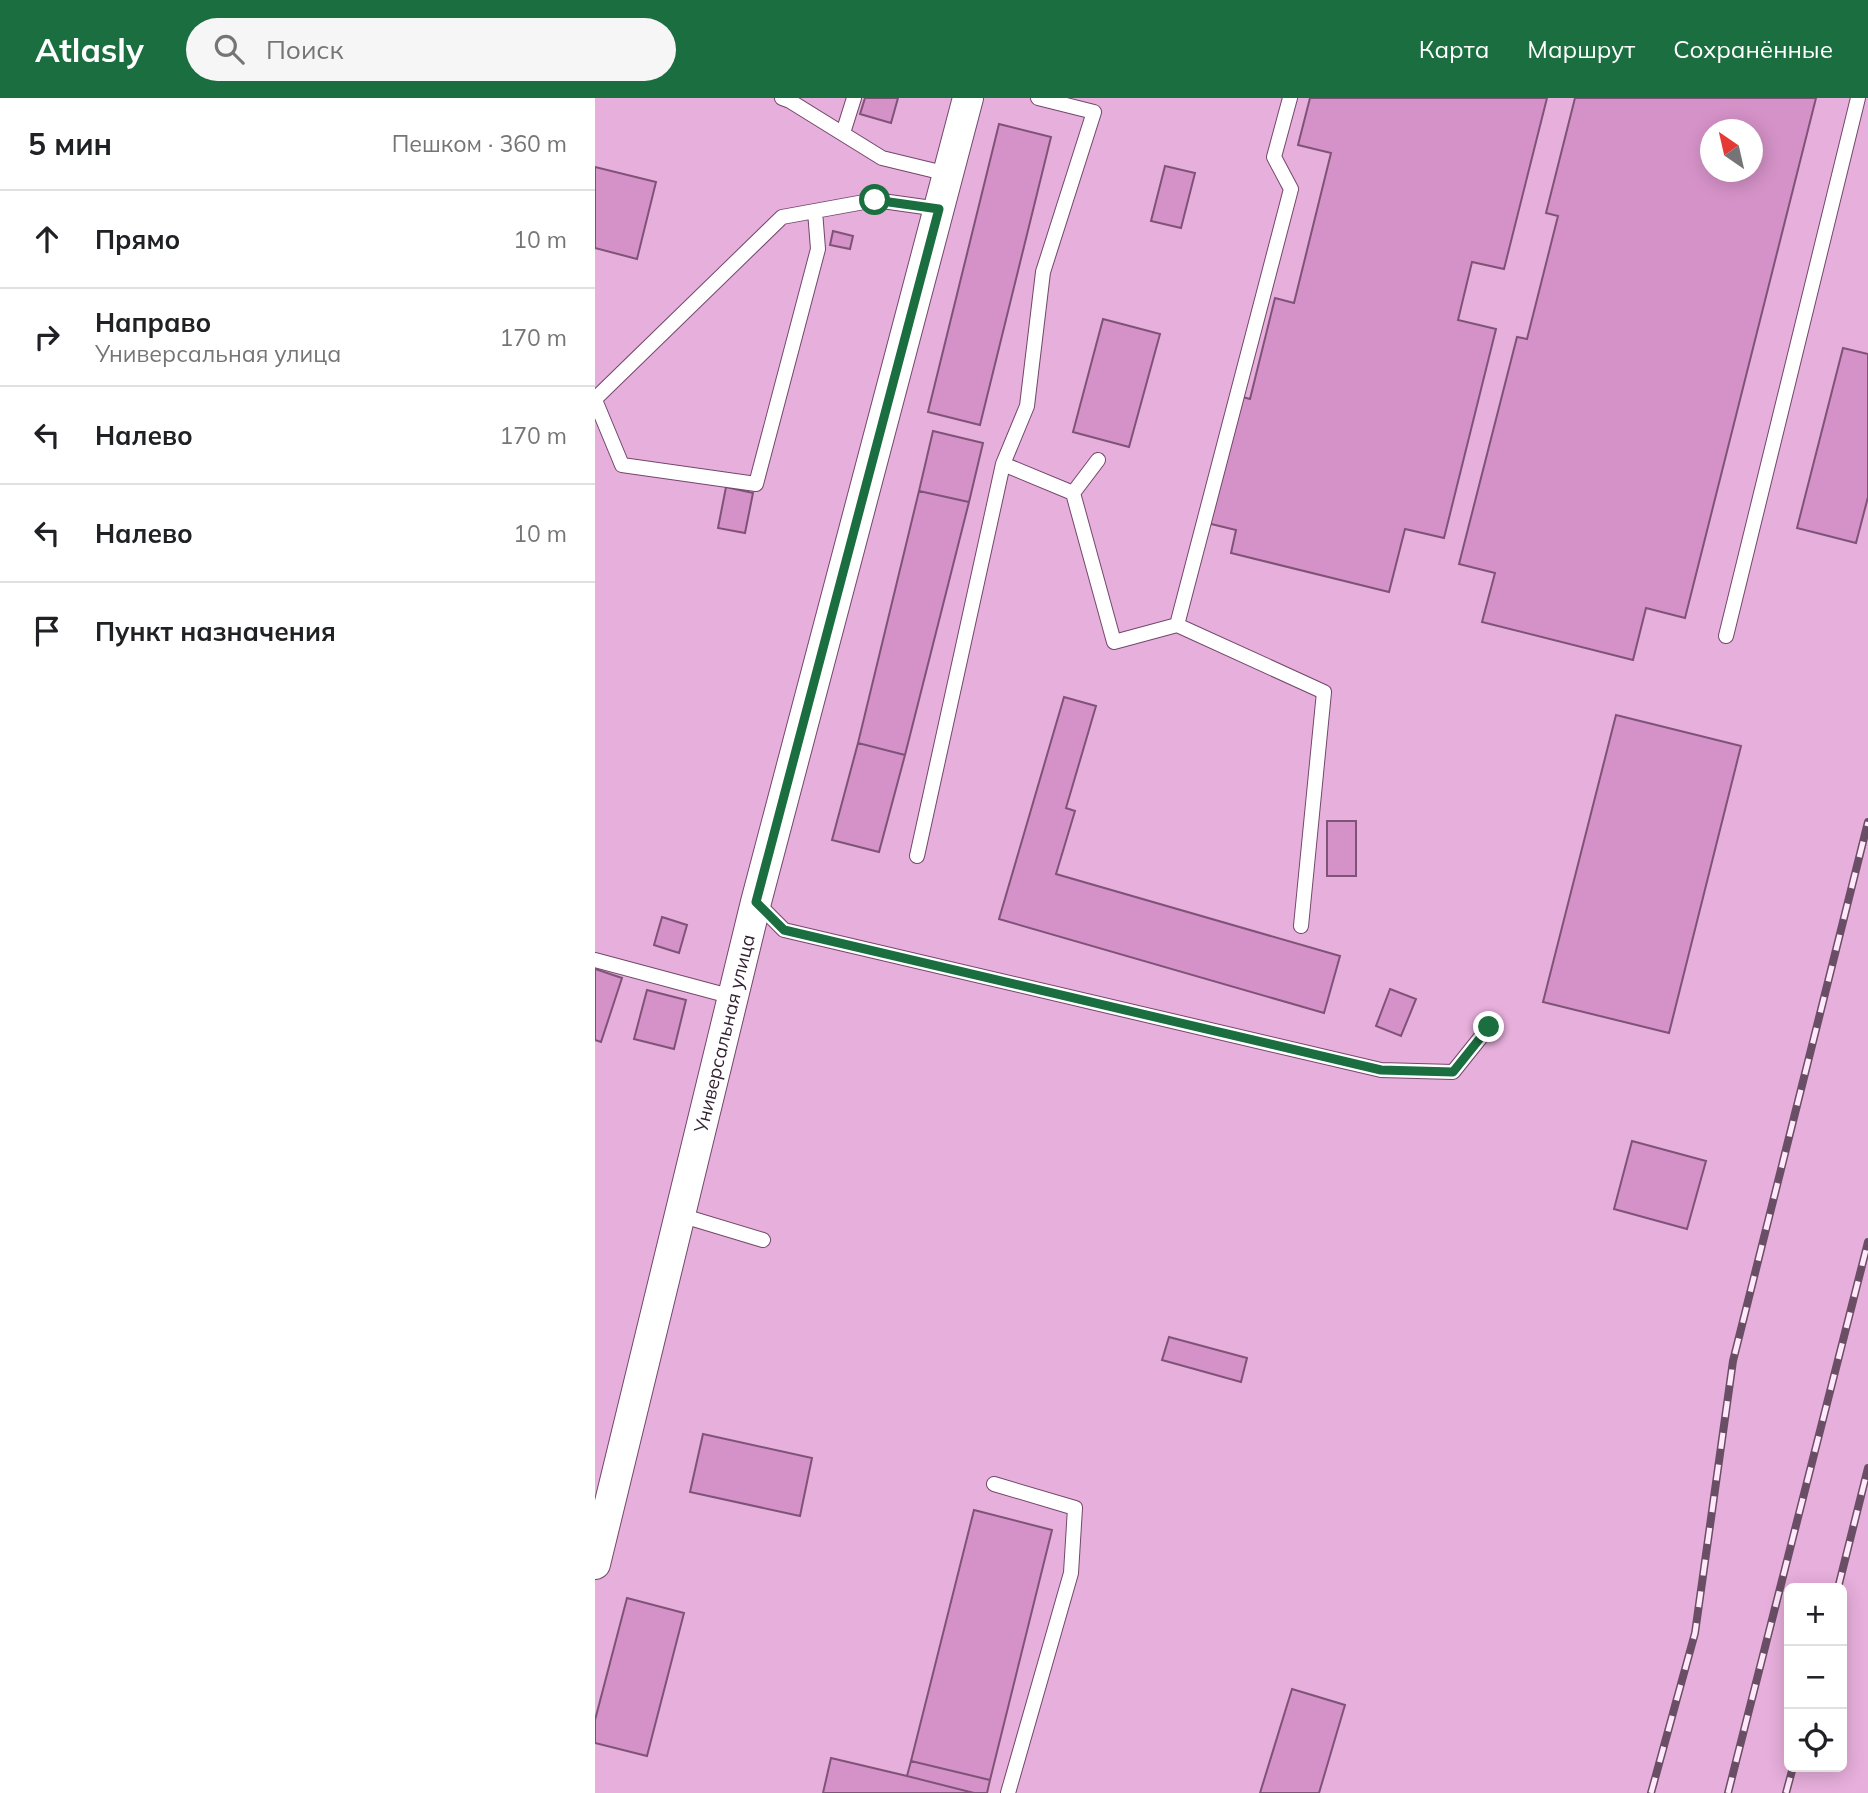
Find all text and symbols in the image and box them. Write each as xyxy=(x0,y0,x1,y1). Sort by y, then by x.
search box xyxy=(186,18,676,81)
text: Atlasly xyxy=(35,29,144,70)
icon: search xyxy=(210,30,248,68)
text: Поиск xyxy=(266,33,344,66)
text: Карта xyxy=(1419,34,1489,64)
text: Маршрут xyxy=(1527,34,1635,64)
text: Сохранённые xyxy=(1673,34,1833,64)
north arrow xyxy=(1700,119,1763,182)
text: 5 мин xyxy=(28,125,112,163)
text: Пешком · 360 m xyxy=(392,129,567,158)
route start xyxy=(859,184,890,215)
icon: ahead xyxy=(28,220,66,258)
text: Прямо xyxy=(95,223,180,256)
text: 10 m xyxy=(513,225,567,254)
text: Направо xyxy=(95,306,211,339)
icon: right xyxy=(28,318,66,356)
text: 170 m xyxy=(499,323,567,352)
text: Универсальная улица xyxy=(95,339,341,368)
icon: left xyxy=(28,416,66,454)
text: Налево xyxy=(95,419,193,452)
text: 170 m xyxy=(499,421,567,450)
icon: left xyxy=(28,514,66,552)
text: Налево xyxy=(95,517,193,550)
text: 10 m xyxy=(513,519,567,548)
icon: arrive xyxy=(28,612,66,650)
text: Пункт назначения xyxy=(95,615,336,648)
street label: Универсальная улица xyxy=(688,932,760,1136)
route end xyxy=(1473,1011,1504,1042)
map controls xyxy=(1784,1583,1847,1772)
button: + xyxy=(1784,1583,1847,1646)
button: − xyxy=(1784,1646,1847,1709)
button: locate xyxy=(1784,1709,1847,1772)

